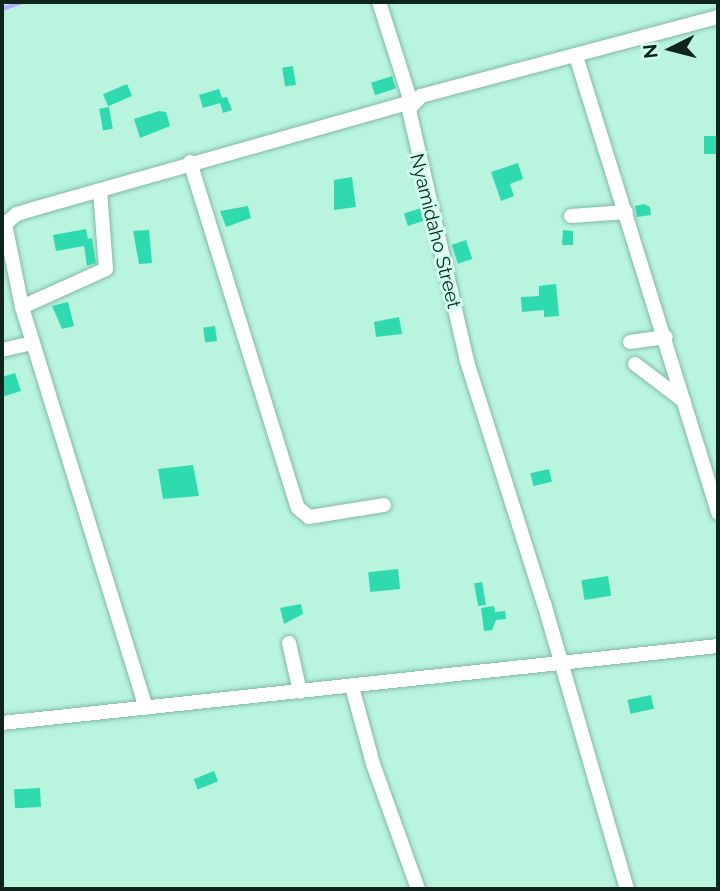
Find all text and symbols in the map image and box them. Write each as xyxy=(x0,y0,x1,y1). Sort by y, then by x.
north arrow xyxy=(636,14,706,84)
text: N xyxy=(638,43,662,60)
street label: Nyamidaho Street xyxy=(405,151,465,311)

